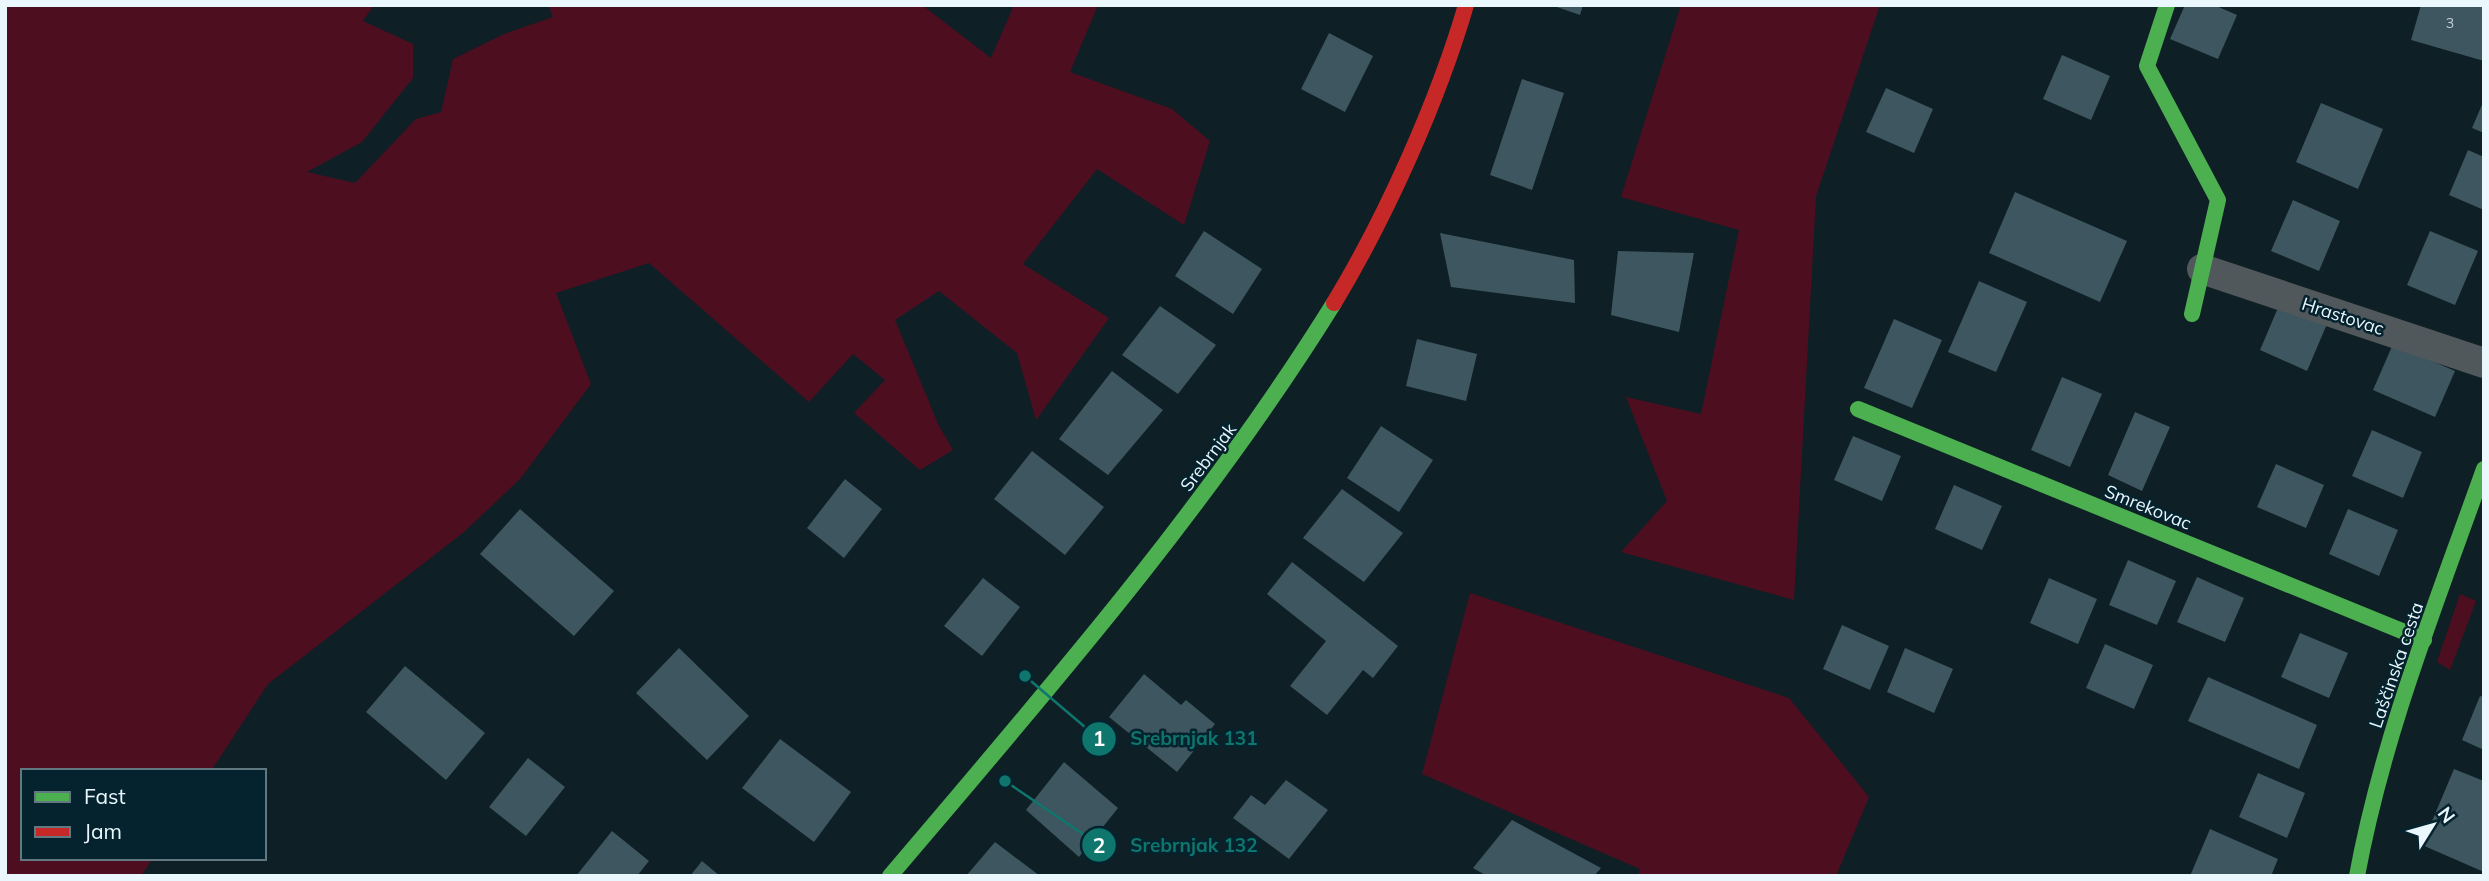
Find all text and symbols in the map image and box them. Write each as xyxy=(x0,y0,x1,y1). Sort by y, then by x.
house number: 3 xyxy=(2446,14,2454,32)
street label: Hrastovac xyxy=(2299,292,2387,340)
street label: Srebrnjak xyxy=(1175,418,1242,496)
street label: Smrekovac xyxy=(2101,479,2195,535)
street label: Laščinska cesta xyxy=(2364,599,2428,731)
callout: Srebrnjak 131 xyxy=(1082,719,1272,759)
text: 1 xyxy=(1093,725,1105,751)
text: Srebrnjak 131 xyxy=(1130,726,1258,750)
legend xyxy=(21,769,266,860)
text: Fast xyxy=(84,783,126,809)
north arrow xyxy=(2398,790,2468,860)
text: N xyxy=(2433,802,2460,828)
text: Jam xyxy=(84,818,122,844)
callout: Srebrnjak 132 xyxy=(1081,825,1272,865)
text: 2 xyxy=(1093,832,1105,858)
text: Srebrnjak 132 xyxy=(1130,833,1258,857)

